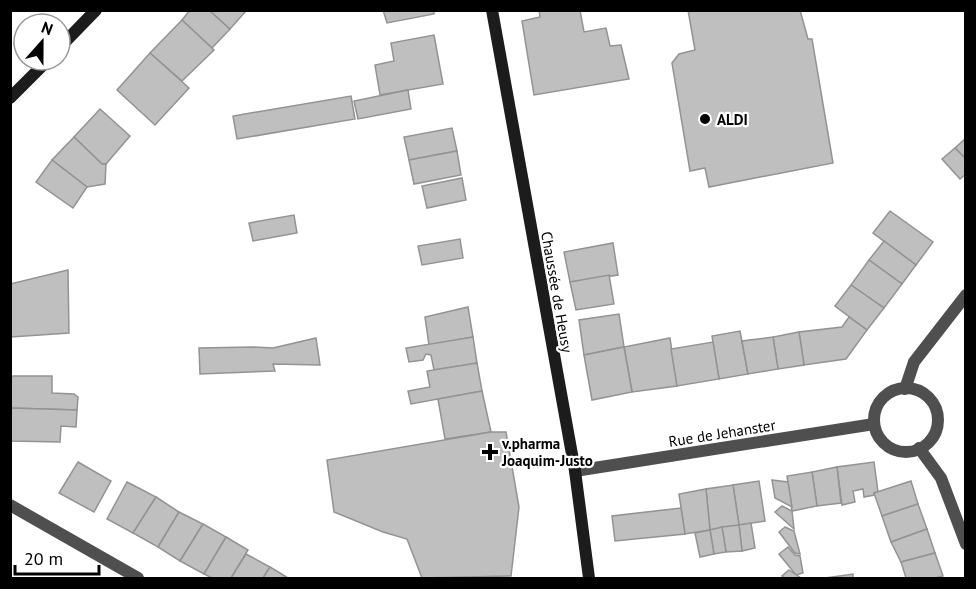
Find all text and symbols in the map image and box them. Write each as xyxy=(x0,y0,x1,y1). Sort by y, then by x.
north arrow xyxy=(12,12,72,72)
text: N xyxy=(39,17,56,39)
place label: ALDI xyxy=(717,110,748,129)
marker: ALDI xyxy=(698,112,712,126)
street label: Chaussée de Heusy xyxy=(537,230,577,354)
street label: Rue de Jehanster xyxy=(667,415,777,451)
place label: v.pharma Joaquim-Justo xyxy=(501,434,593,470)
marker: v.pharma Joaquim-Justo xyxy=(483,445,497,459)
scale bar xyxy=(15,538,99,576)
text: 20 m xyxy=(24,547,63,570)

